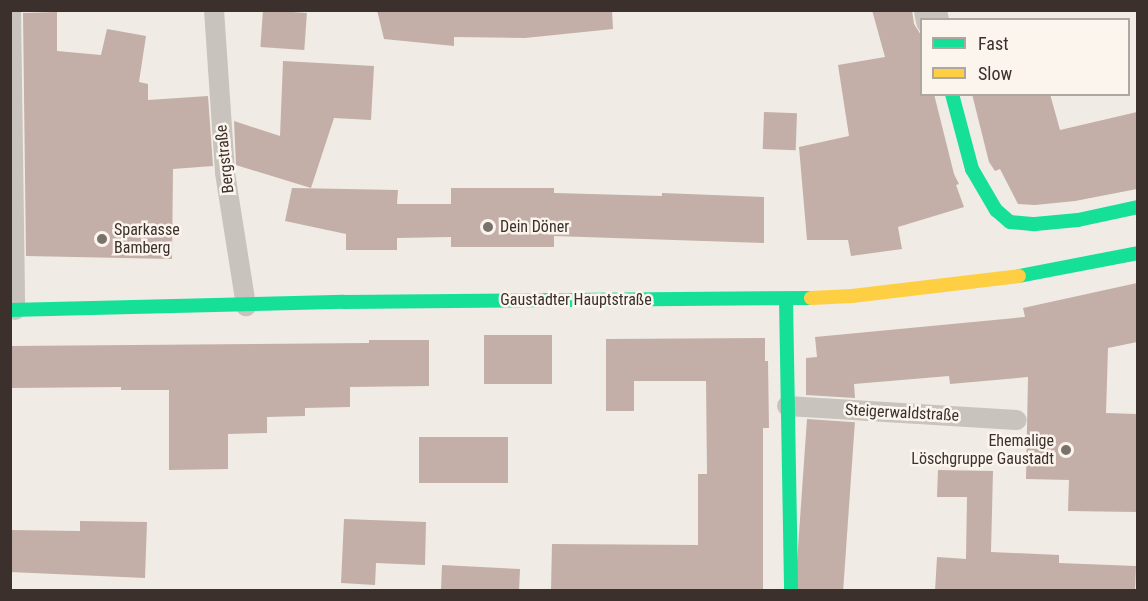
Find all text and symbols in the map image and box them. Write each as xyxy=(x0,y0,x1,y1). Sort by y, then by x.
legend xyxy=(920,18,1130,96)
text: Fast xyxy=(978,33,1009,54)
text: Slow xyxy=(978,63,1012,84)
street label: Bergstraße xyxy=(212,124,238,194)
place label: Dein Döner xyxy=(500,217,569,237)
place label: Sparkasse Bamberg xyxy=(114,220,180,258)
marker: Dein Döner xyxy=(481,220,495,234)
marker: Sparkasse Bamberg xyxy=(95,232,109,246)
street label: Gaustadter Hauptstraße xyxy=(500,290,652,310)
street label: Steigerwaldstraße xyxy=(844,400,960,426)
place label: Ehemalige Löschgruppe Gaustadt xyxy=(911,431,1054,469)
marker: Ehemalige Löschgruppe Gaustadt xyxy=(1059,443,1073,457)

